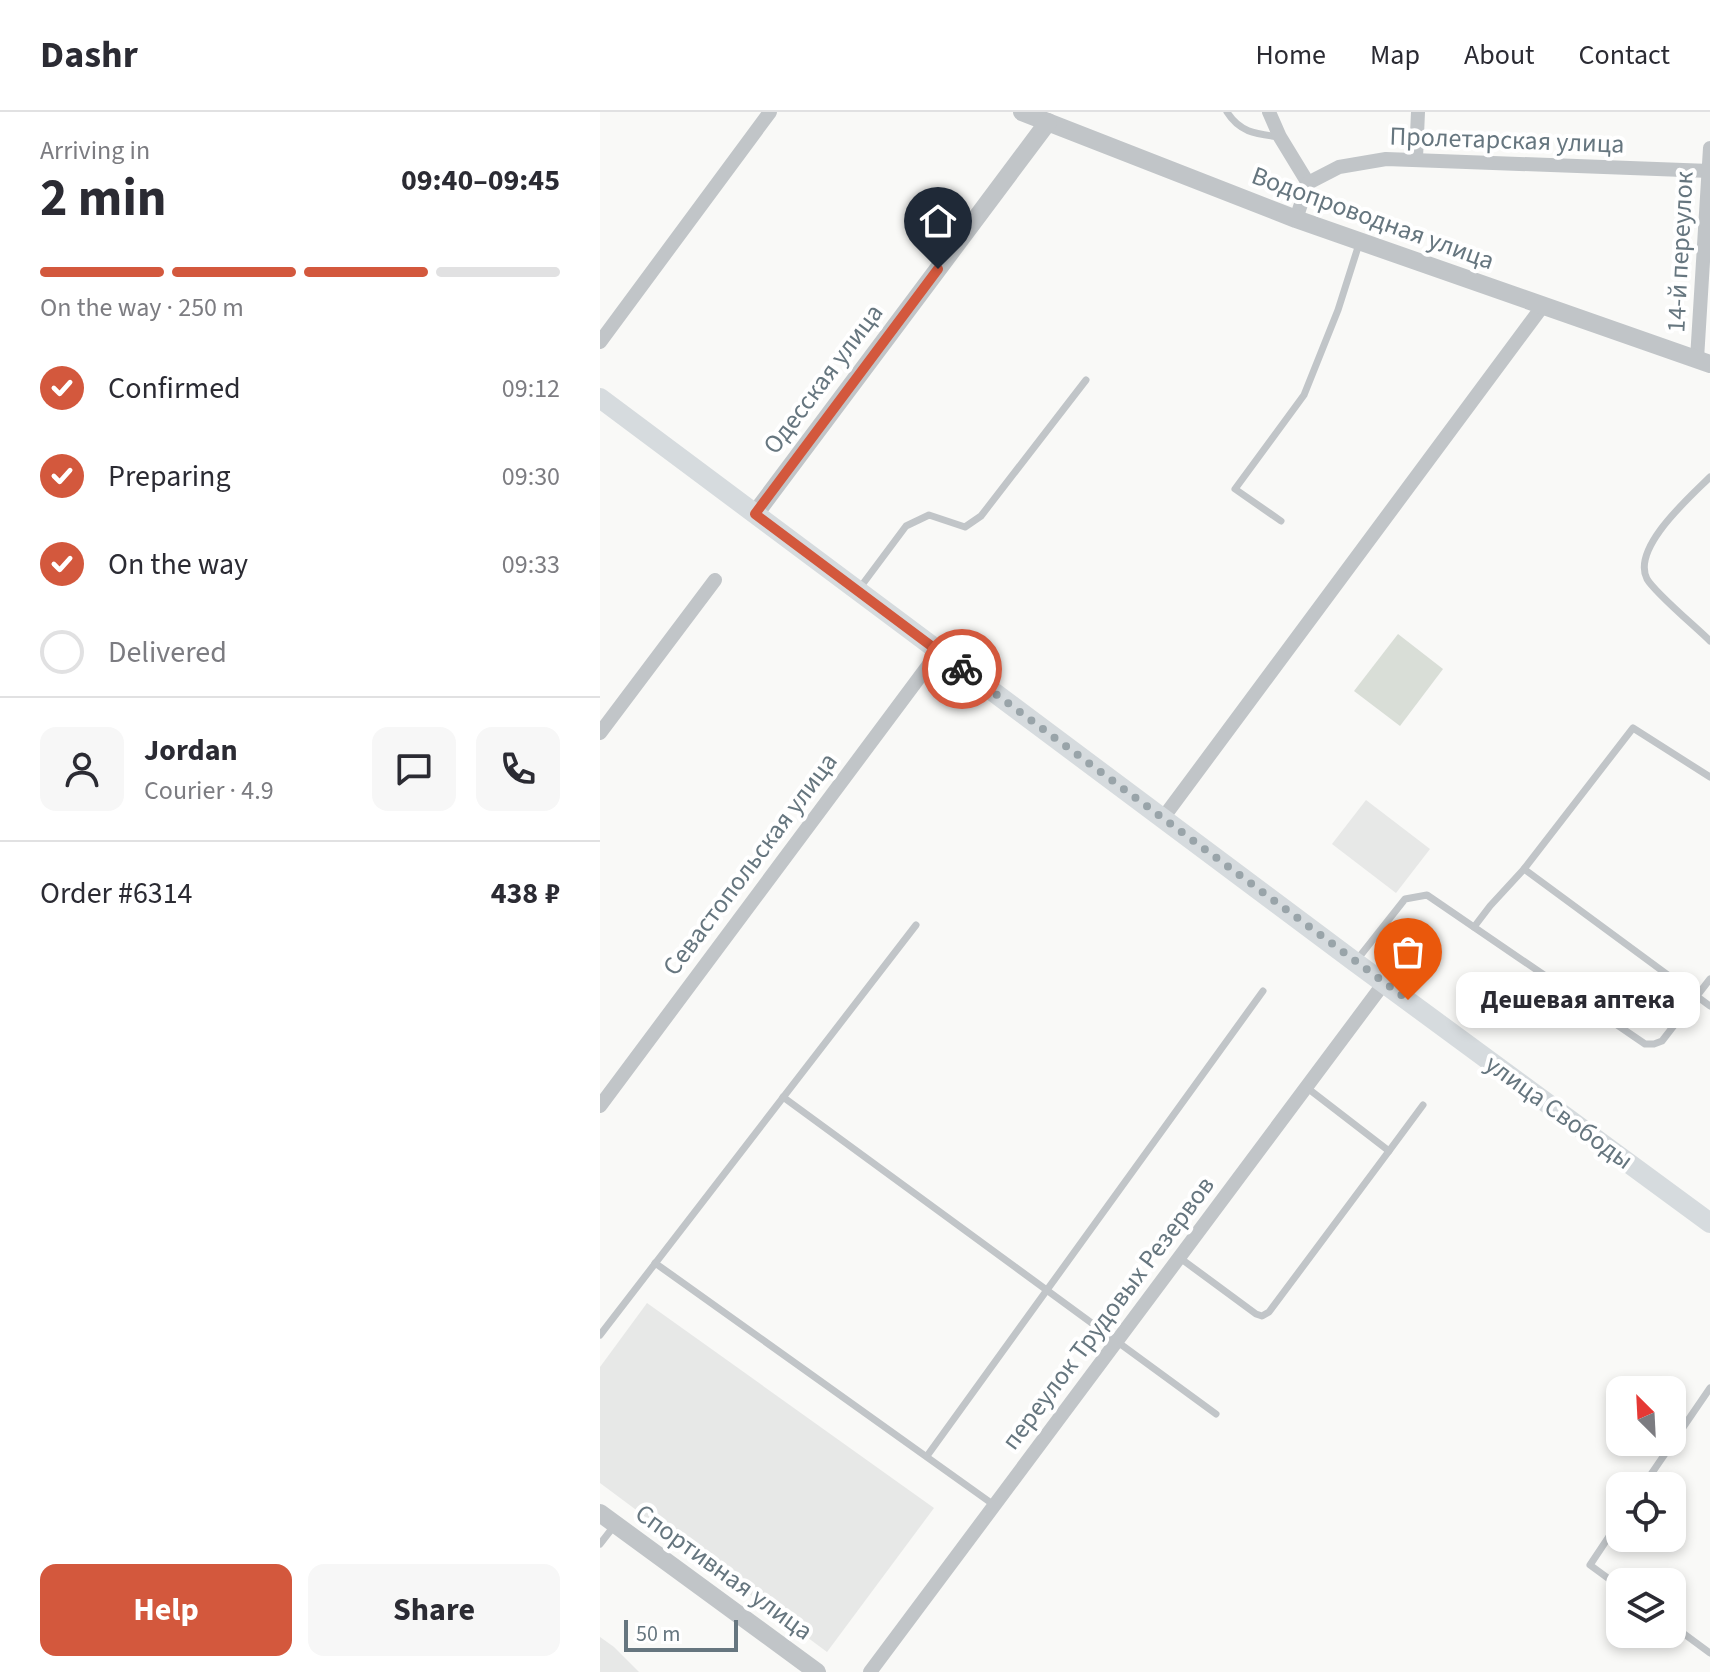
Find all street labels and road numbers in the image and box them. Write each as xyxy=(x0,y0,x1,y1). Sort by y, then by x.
street label: Пролетарская улица xyxy=(1389,117,1625,163)
street label: Водопроводная улица xyxy=(1246,157,1500,279)
street label: 14-й переулок xyxy=(1657,170,1703,333)
street label: Одесская улица xyxy=(754,296,892,462)
street label: Севастопольская улица xyxy=(654,745,846,983)
street label: улица Свободы xyxy=(1477,1046,1641,1178)
street label: переулок Трудовых Резервов xyxy=(993,1169,1223,1457)
street label: Спортивная улица xyxy=(628,1495,820,1649)

